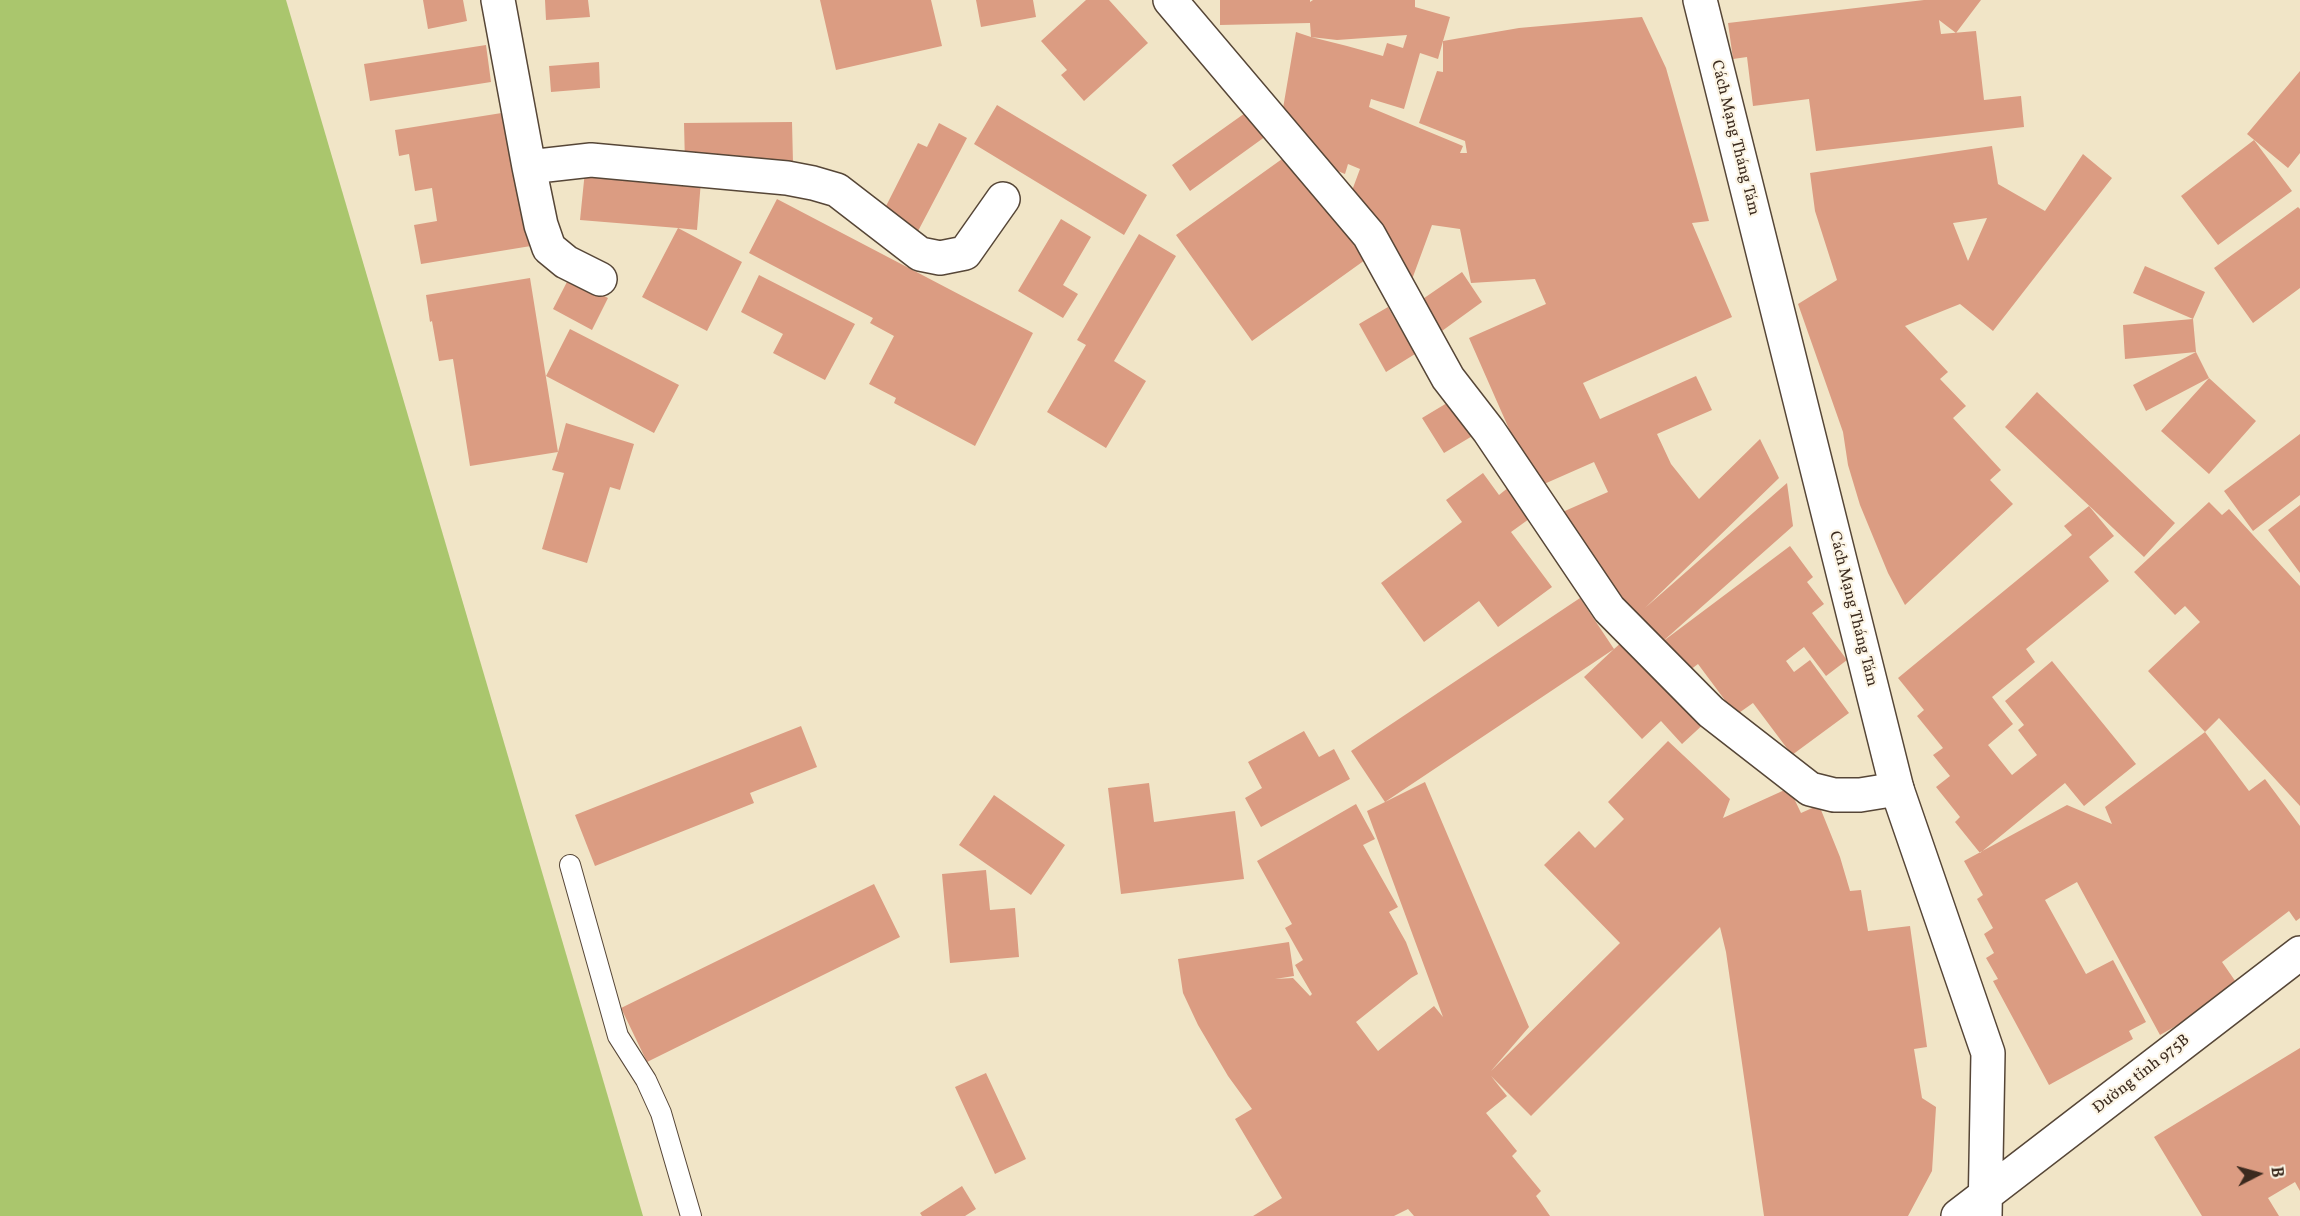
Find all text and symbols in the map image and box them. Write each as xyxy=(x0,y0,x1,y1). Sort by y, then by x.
street label: Cách Mạng Tháng Tám xyxy=(1705,59,1763,217)
street label: Cách Mạng Tháng Tám xyxy=(1823,530,1881,688)
street label: Đường tỉnh 975B xyxy=(2090,1031,2194,1119)
north arrow xyxy=(2228,1144,2288,1204)
text: B xyxy=(2264,1166,2287,1179)

